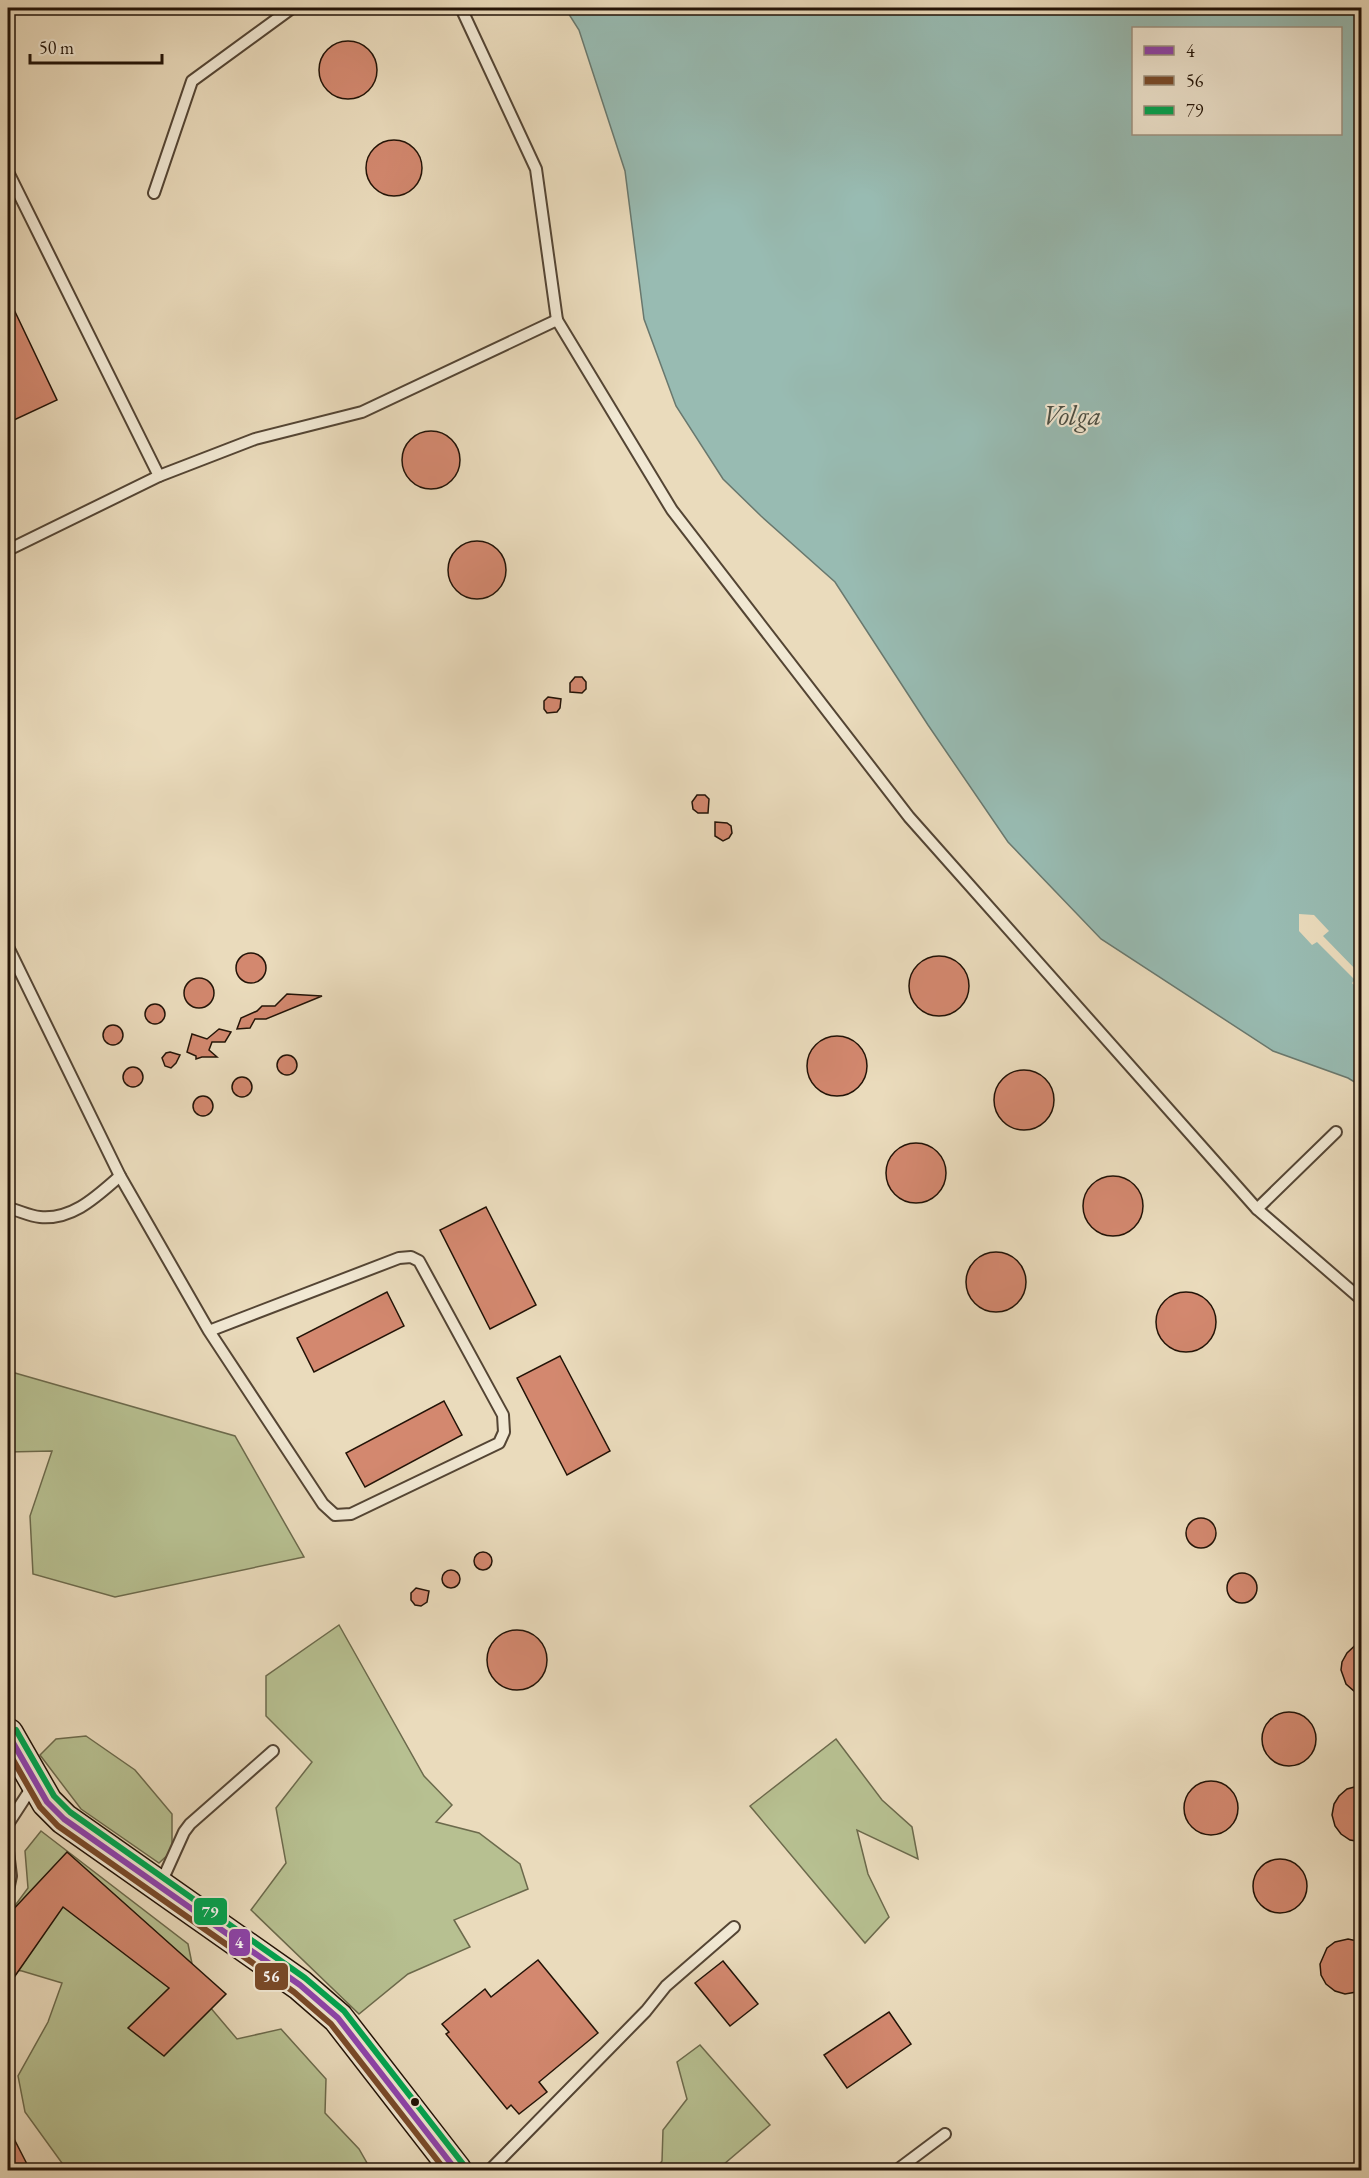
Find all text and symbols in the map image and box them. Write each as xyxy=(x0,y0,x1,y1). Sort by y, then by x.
scale bar xyxy=(30,27,162,65)
legend xyxy=(1132,27,1342,135)
text: 50 m xyxy=(39,36,74,59)
text: 4 xyxy=(1186,39,1195,62)
text: 56 xyxy=(1186,69,1204,92)
text: 79 xyxy=(1186,99,1204,122)
water label: Volga xyxy=(1043,397,1101,433)
line badge: 79 xyxy=(193,1897,228,1926)
text: 79 xyxy=(202,1901,219,1922)
line badge: 4 xyxy=(228,1928,251,1957)
text: 4 xyxy=(235,1932,244,1953)
line badge: 56 xyxy=(254,1962,289,1991)
text: 56 xyxy=(263,1966,280,1987)
unlabelled marker xyxy=(409,2096,421,2108)

